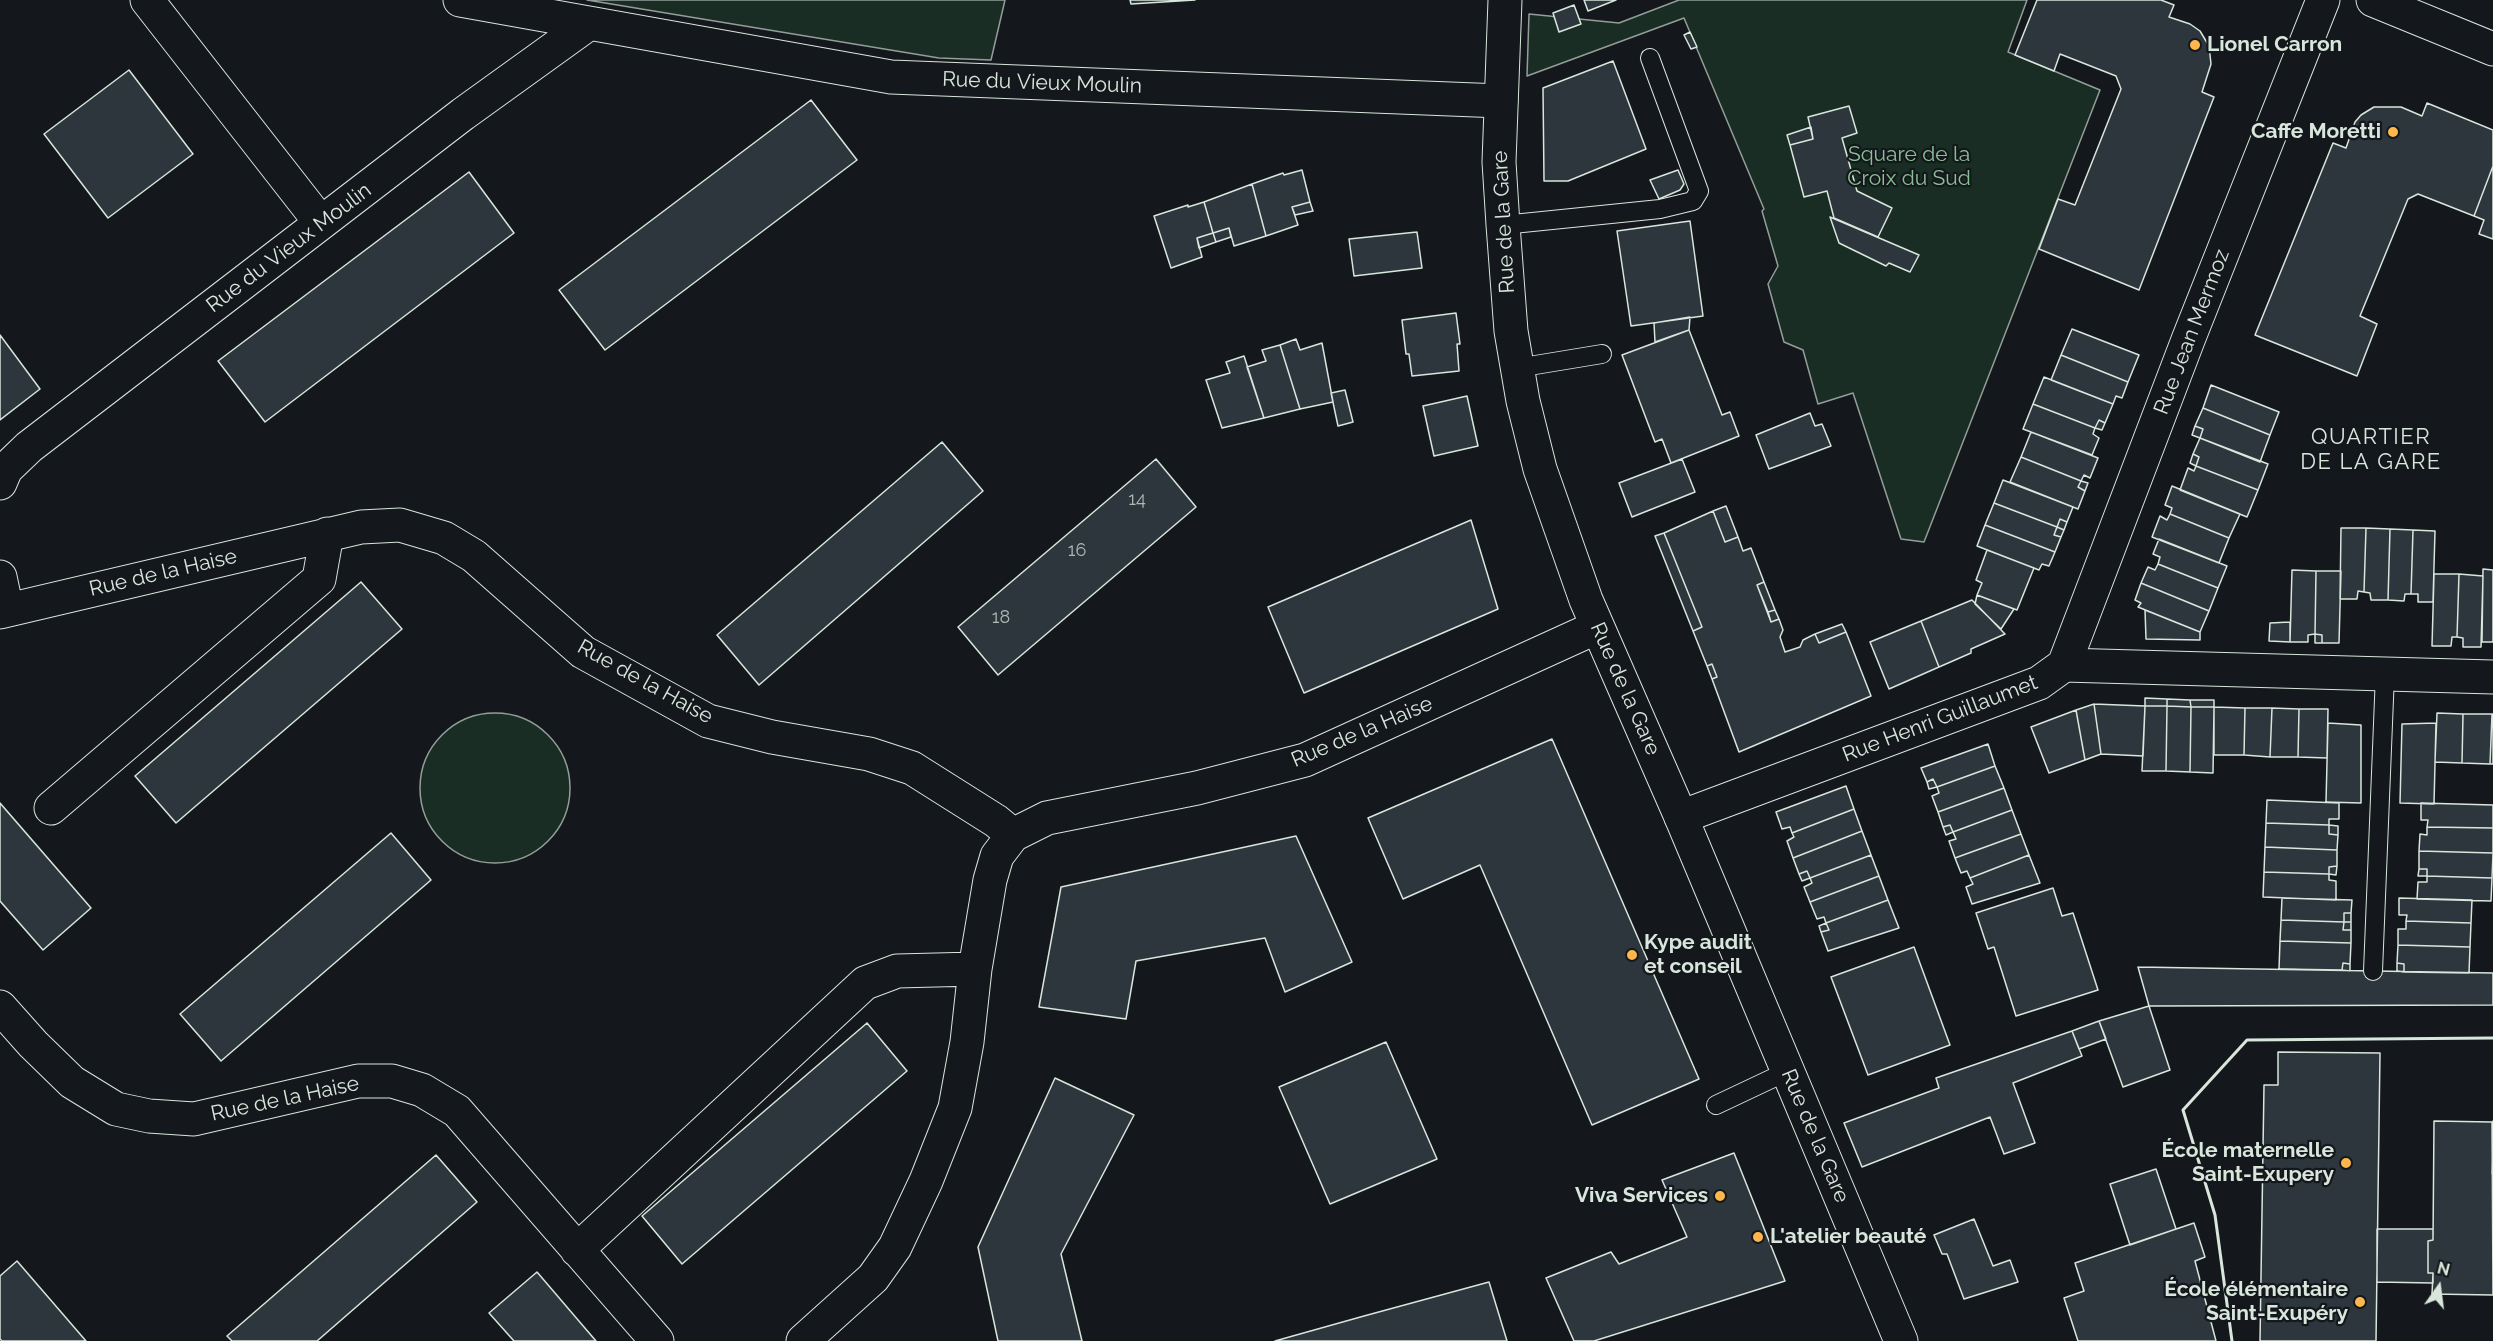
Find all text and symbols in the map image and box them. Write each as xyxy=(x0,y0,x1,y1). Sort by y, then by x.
place label: Lionel Carron xyxy=(2207,32,2342,58)
marker: Lionel Carron xyxy=(2188,38,2202,52)
street label: Rue du Vieux Moulin xyxy=(942,67,1142,99)
place label: Caffe Moretti xyxy=(2251,119,2381,145)
marker: Caffe Moretti xyxy=(2386,125,2400,139)
park label: Square de la Croix du Sud xyxy=(1847,142,1971,192)
street label: Rue de la Gare xyxy=(1488,150,1520,294)
street label: Rue du Vieux Moulin xyxy=(202,178,376,318)
street label: Rue Jean Mermoz xyxy=(2149,246,2235,418)
district label: QUARTIER DE LA GARE xyxy=(2300,424,2442,476)
house number: 14 xyxy=(1128,489,1146,511)
house number: 16 xyxy=(1068,540,1086,562)
street label: Rue de la Haise xyxy=(87,544,239,602)
house number: 18 xyxy=(992,607,1010,629)
street label: Rue de la Gare xyxy=(1584,619,1666,759)
street label: Rue de la Haise xyxy=(573,634,717,730)
street label: Rue Henri Guillaumet xyxy=(1839,670,2041,768)
street label: Rue de la Haise xyxy=(1288,691,1436,773)
place label: Kype audit et conseil xyxy=(1644,930,1752,980)
marker: Kype audit et conseil xyxy=(1625,948,1639,962)
street label: Rue de la Gare xyxy=(1776,1065,1854,1207)
street label: Rue de la Haise xyxy=(209,1071,361,1127)
place label: École maternelle Saint-Exupery xyxy=(2162,1138,2334,1188)
marker: École maternelle Saint-Exupery xyxy=(2339,1156,2353,1170)
place label: Viva Services xyxy=(1575,1183,1708,1209)
marker: Viva Services xyxy=(1713,1189,1727,1203)
place label: L'atelier beauté xyxy=(1770,1224,1926,1250)
marker: L'atelier beauté xyxy=(1751,1230,1765,1244)
north arrow xyxy=(2409,1257,2469,1317)
text: N xyxy=(2435,1258,2452,1280)
place label: École élémentaire Saint-Exupéry xyxy=(2164,1277,2348,1327)
marker: École élémentaire Saint-Exupéry xyxy=(2353,1295,2367,1309)

